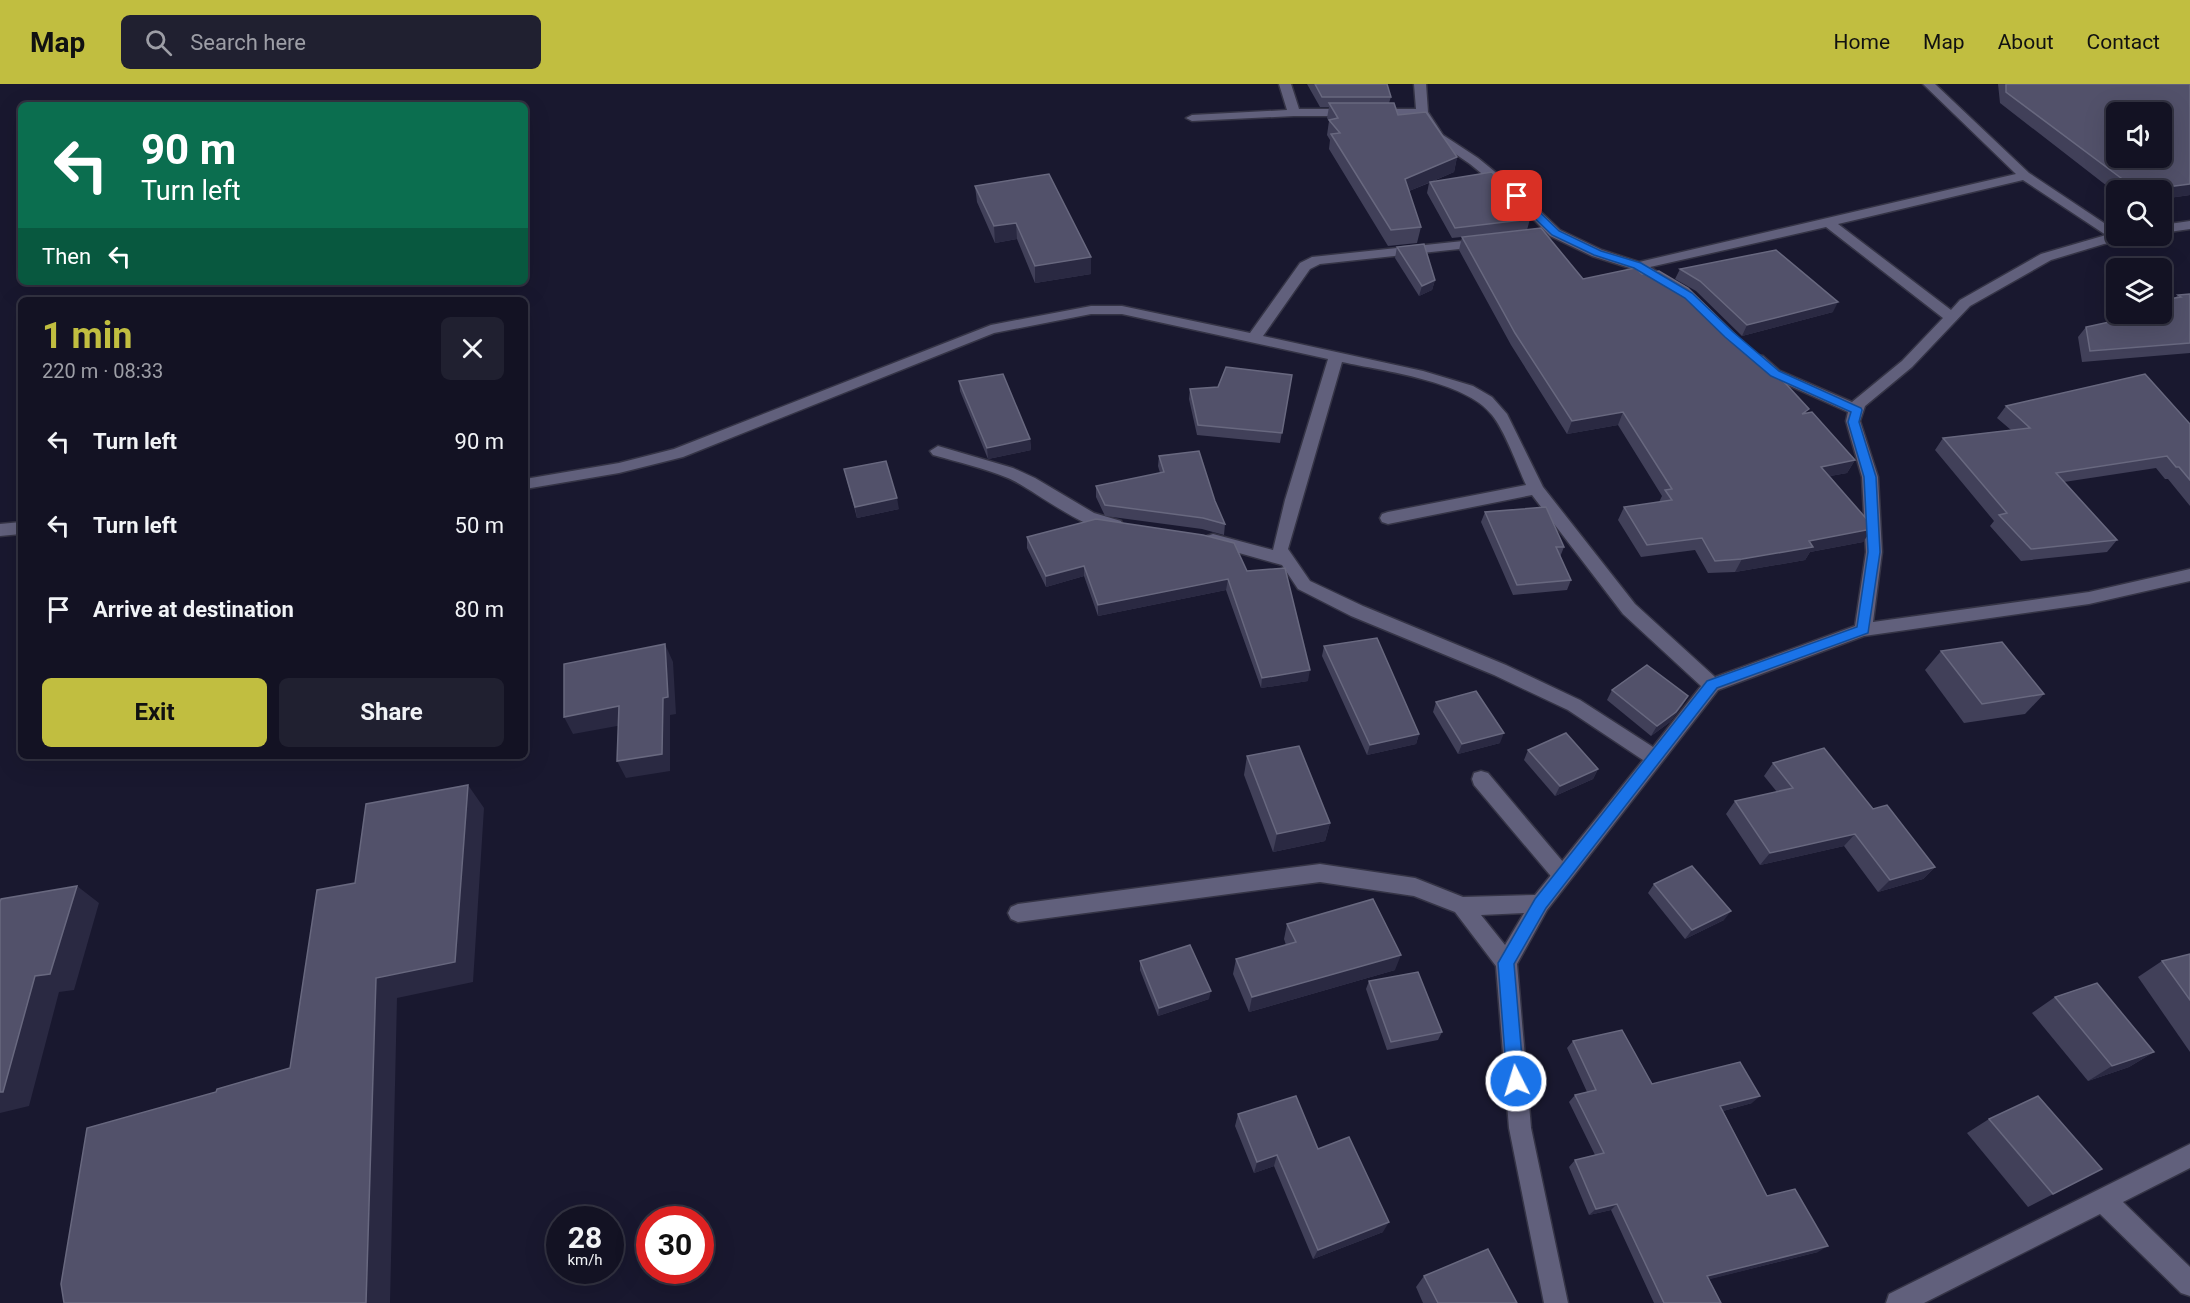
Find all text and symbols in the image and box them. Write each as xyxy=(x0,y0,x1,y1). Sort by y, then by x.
search box xyxy=(121,15,541,69)
text: Map xyxy=(30,26,85,59)
icon: search xyxy=(142,26,175,59)
text: Search here xyxy=(190,30,306,55)
text: Home xyxy=(1834,30,1890,54)
text: Map xyxy=(1923,30,1965,54)
text: About xyxy=(1998,30,2054,54)
text: Contact xyxy=(2087,30,2160,54)
map controls xyxy=(2106,102,2172,324)
button: sound xyxy=(2106,102,2172,168)
text: 90 m xyxy=(141,125,236,174)
icon: left xyxy=(42,126,120,204)
pin xyxy=(1491,170,1542,221)
text: Turn left xyxy=(141,175,241,207)
icon: arrive xyxy=(1500,179,1533,212)
button: search xyxy=(2106,180,2172,246)
icon: left xyxy=(103,240,136,273)
text: Then xyxy=(42,244,91,269)
button: layers xyxy=(2106,258,2172,324)
text: 1 min xyxy=(42,315,133,357)
button: close xyxy=(441,317,504,380)
text: 220 m · 08:33 xyxy=(42,359,163,383)
icon: left xyxy=(42,425,75,458)
text: Turn left xyxy=(93,429,177,454)
text: 90 m xyxy=(455,429,504,454)
icon: left xyxy=(42,509,75,542)
text: Turn left xyxy=(93,513,177,538)
text: 50 m xyxy=(455,513,504,538)
icon: arrive xyxy=(42,593,75,626)
text: Arrive at destination xyxy=(93,597,294,622)
text: 80 m xyxy=(455,597,504,622)
button: Exit xyxy=(42,678,267,747)
button: Share xyxy=(279,678,504,747)
position arrow xyxy=(1484,1049,1548,1113)
speed limit sign: 30 xyxy=(636,1206,714,1284)
text: 28 xyxy=(568,1220,602,1255)
text: km/h xyxy=(567,1251,603,1269)

